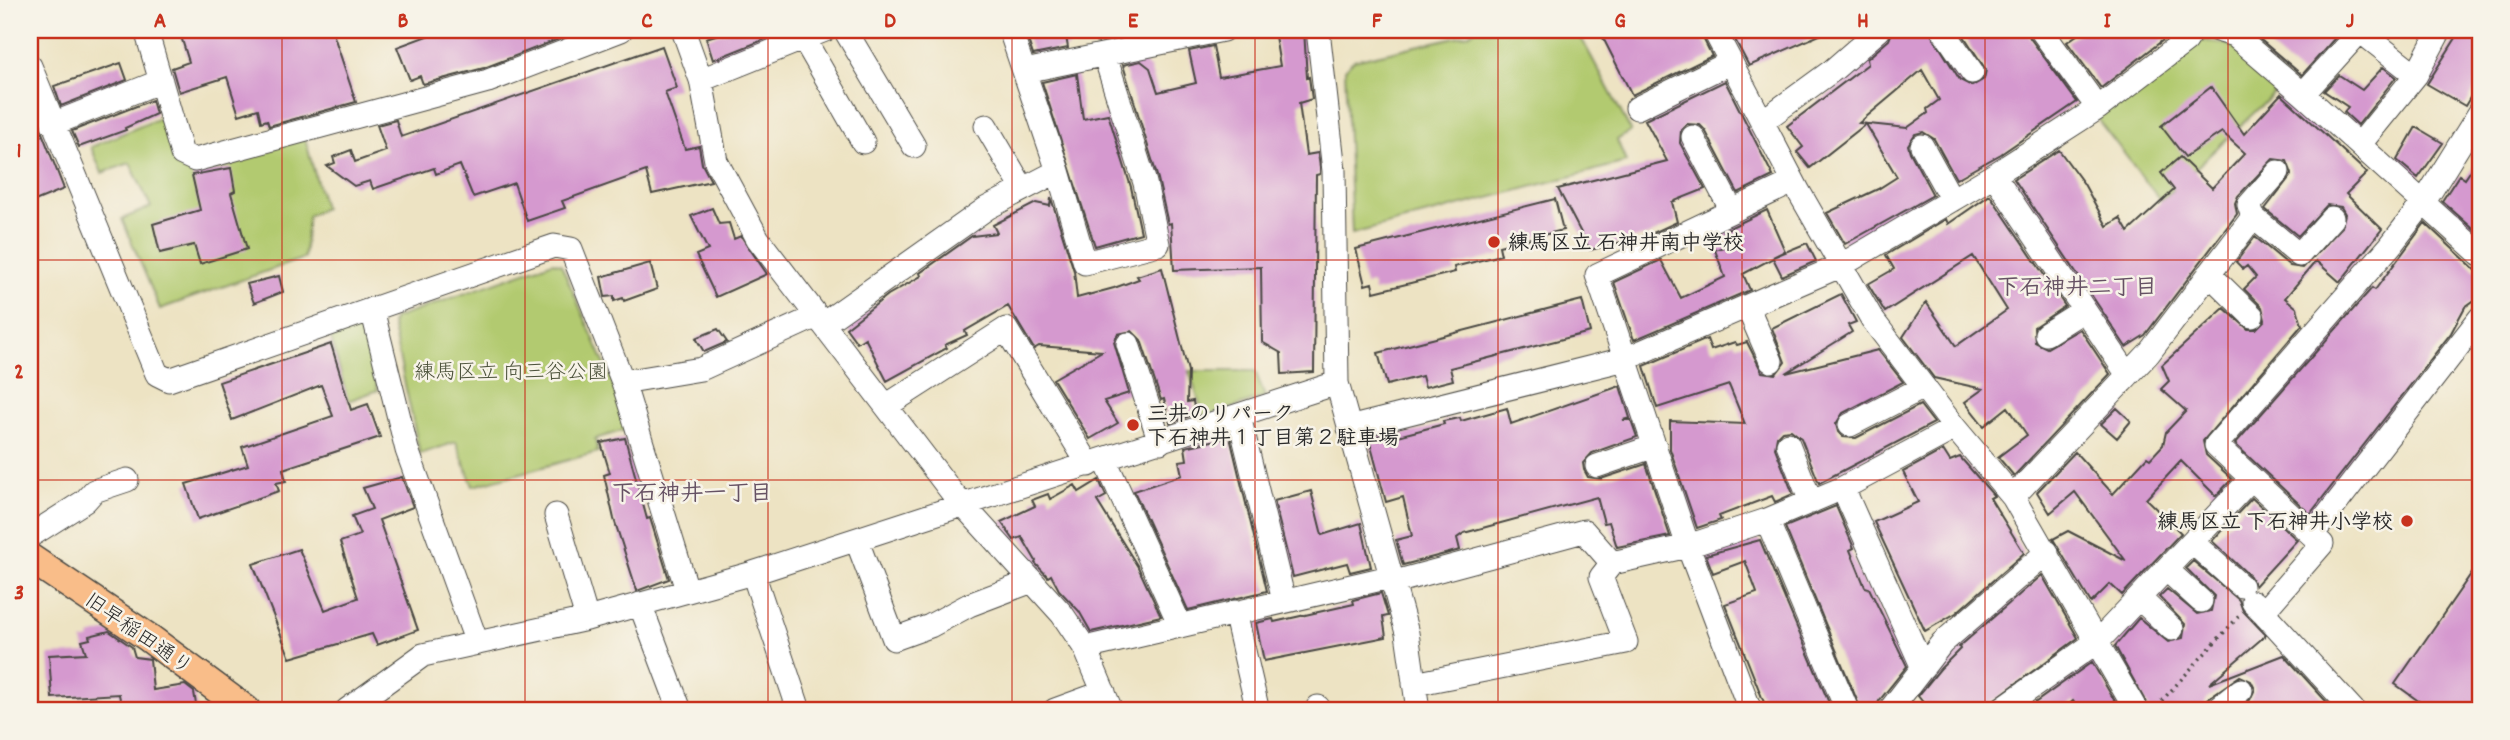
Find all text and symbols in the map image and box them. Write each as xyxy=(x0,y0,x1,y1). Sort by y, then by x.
text: A xyxy=(154,6,166,39)
text: B xyxy=(398,6,409,39)
text: C xyxy=(641,6,653,39)
text: D xyxy=(884,6,896,39)
text: E xyxy=(1128,6,1139,39)
text: F xyxy=(1372,6,1383,39)
text: G xyxy=(1614,6,1626,39)
text: H xyxy=(1857,6,1869,39)
text: I xyxy=(2103,6,2111,39)
text: J xyxy=(2346,6,2354,39)
text: 1 xyxy=(16,136,22,169)
place label: 練馬区立 石神井南中学校 xyxy=(1508,230,1744,260)
marker: 練馬区立 石神井南中学校 xyxy=(1486,234,1502,250)
district label: 下石神井二丁目 xyxy=(1997,273,2158,306)
text: 2 xyxy=(14,357,24,390)
park label: 練馬区立 向三谷公園 xyxy=(414,359,608,389)
place label: 三井のリパーク 下石神井１丁目第２駐車場 xyxy=(1147,401,1399,455)
marker: 三井のリパーク 下石神井１丁目第２駐車場 xyxy=(1125,417,1141,433)
district label: 下石神井一丁目 xyxy=(612,479,773,512)
place label: 練馬区立 下石神井小学校 xyxy=(2157,509,2393,539)
marker: 練馬区立 下石神井小学校 xyxy=(2399,513,2415,529)
text: 3 xyxy=(14,578,24,611)
street label: 旧早稲田通り xyxy=(77,587,197,684)

